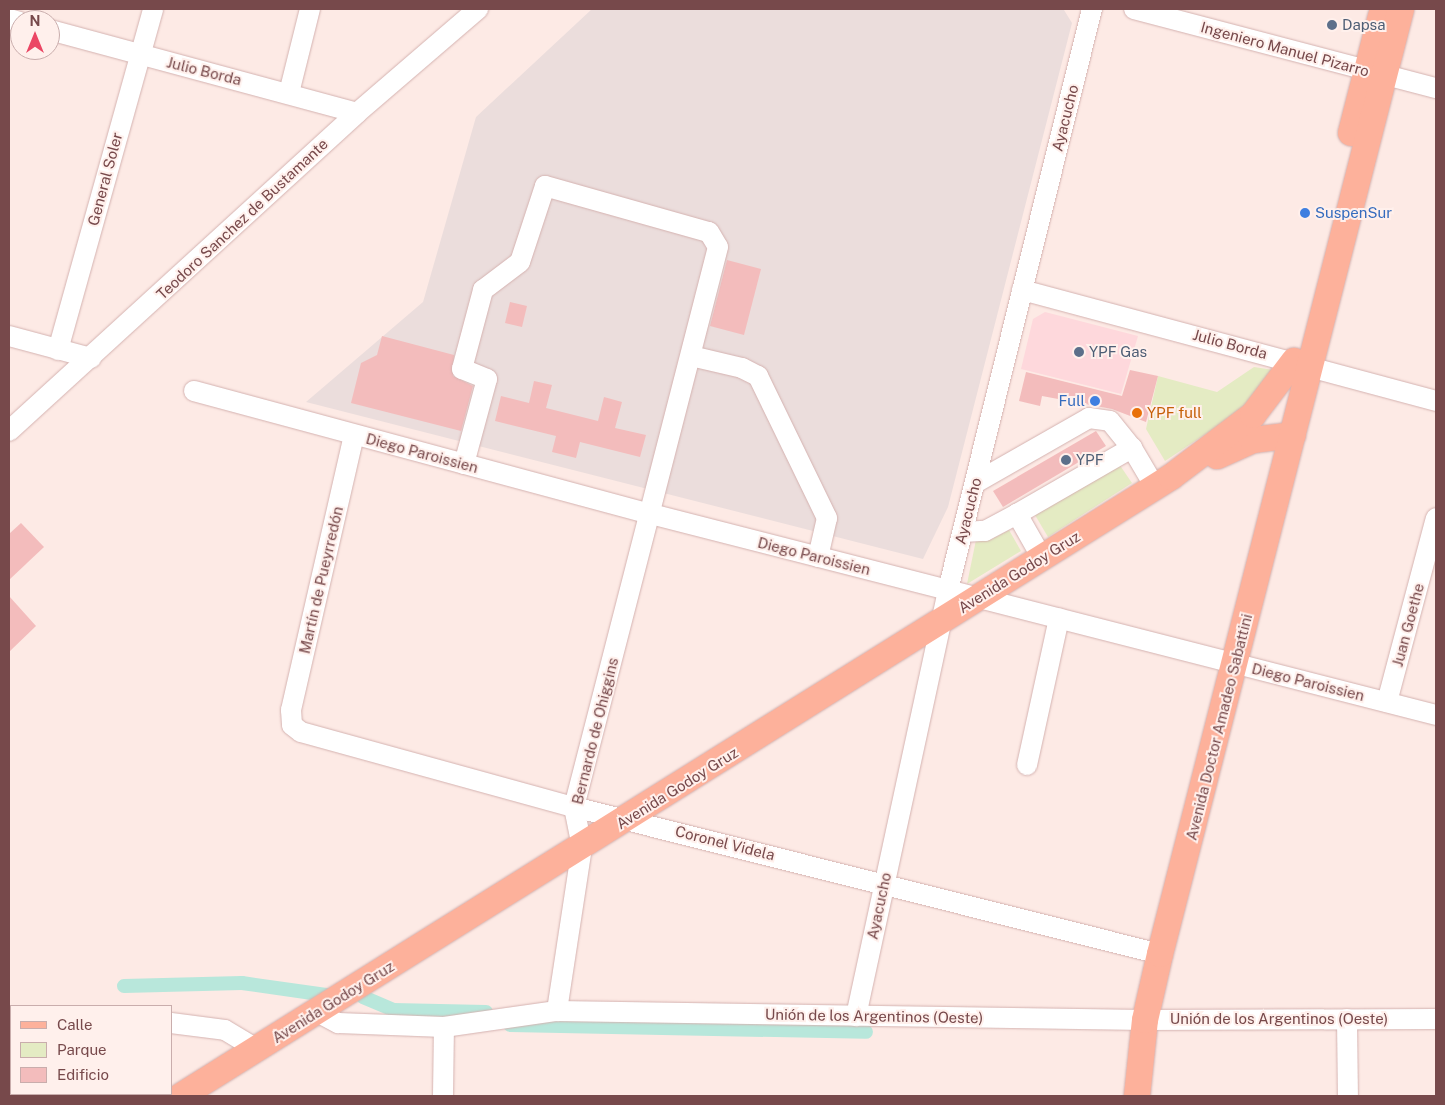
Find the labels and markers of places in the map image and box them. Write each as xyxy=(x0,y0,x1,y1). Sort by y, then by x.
place label: Dapsa xyxy=(1342,16,1385,34)
marker: Dapsa xyxy=(1326,19,1338,31)
place label: SuspenSur xyxy=(1315,204,1392,222)
marker: SuspenSur xyxy=(1299,207,1311,219)
place label: YPF Gas xyxy=(1089,343,1147,361)
marker: YPF Gas xyxy=(1073,346,1085,358)
place label: Full xyxy=(1059,392,1085,410)
marker: Full xyxy=(1089,395,1101,407)
place label: YPF full xyxy=(1147,404,1202,422)
marker: YPF full xyxy=(1131,407,1143,419)
place label: YPF xyxy=(1076,451,1104,469)
marker: YPF xyxy=(1060,454,1072,466)

